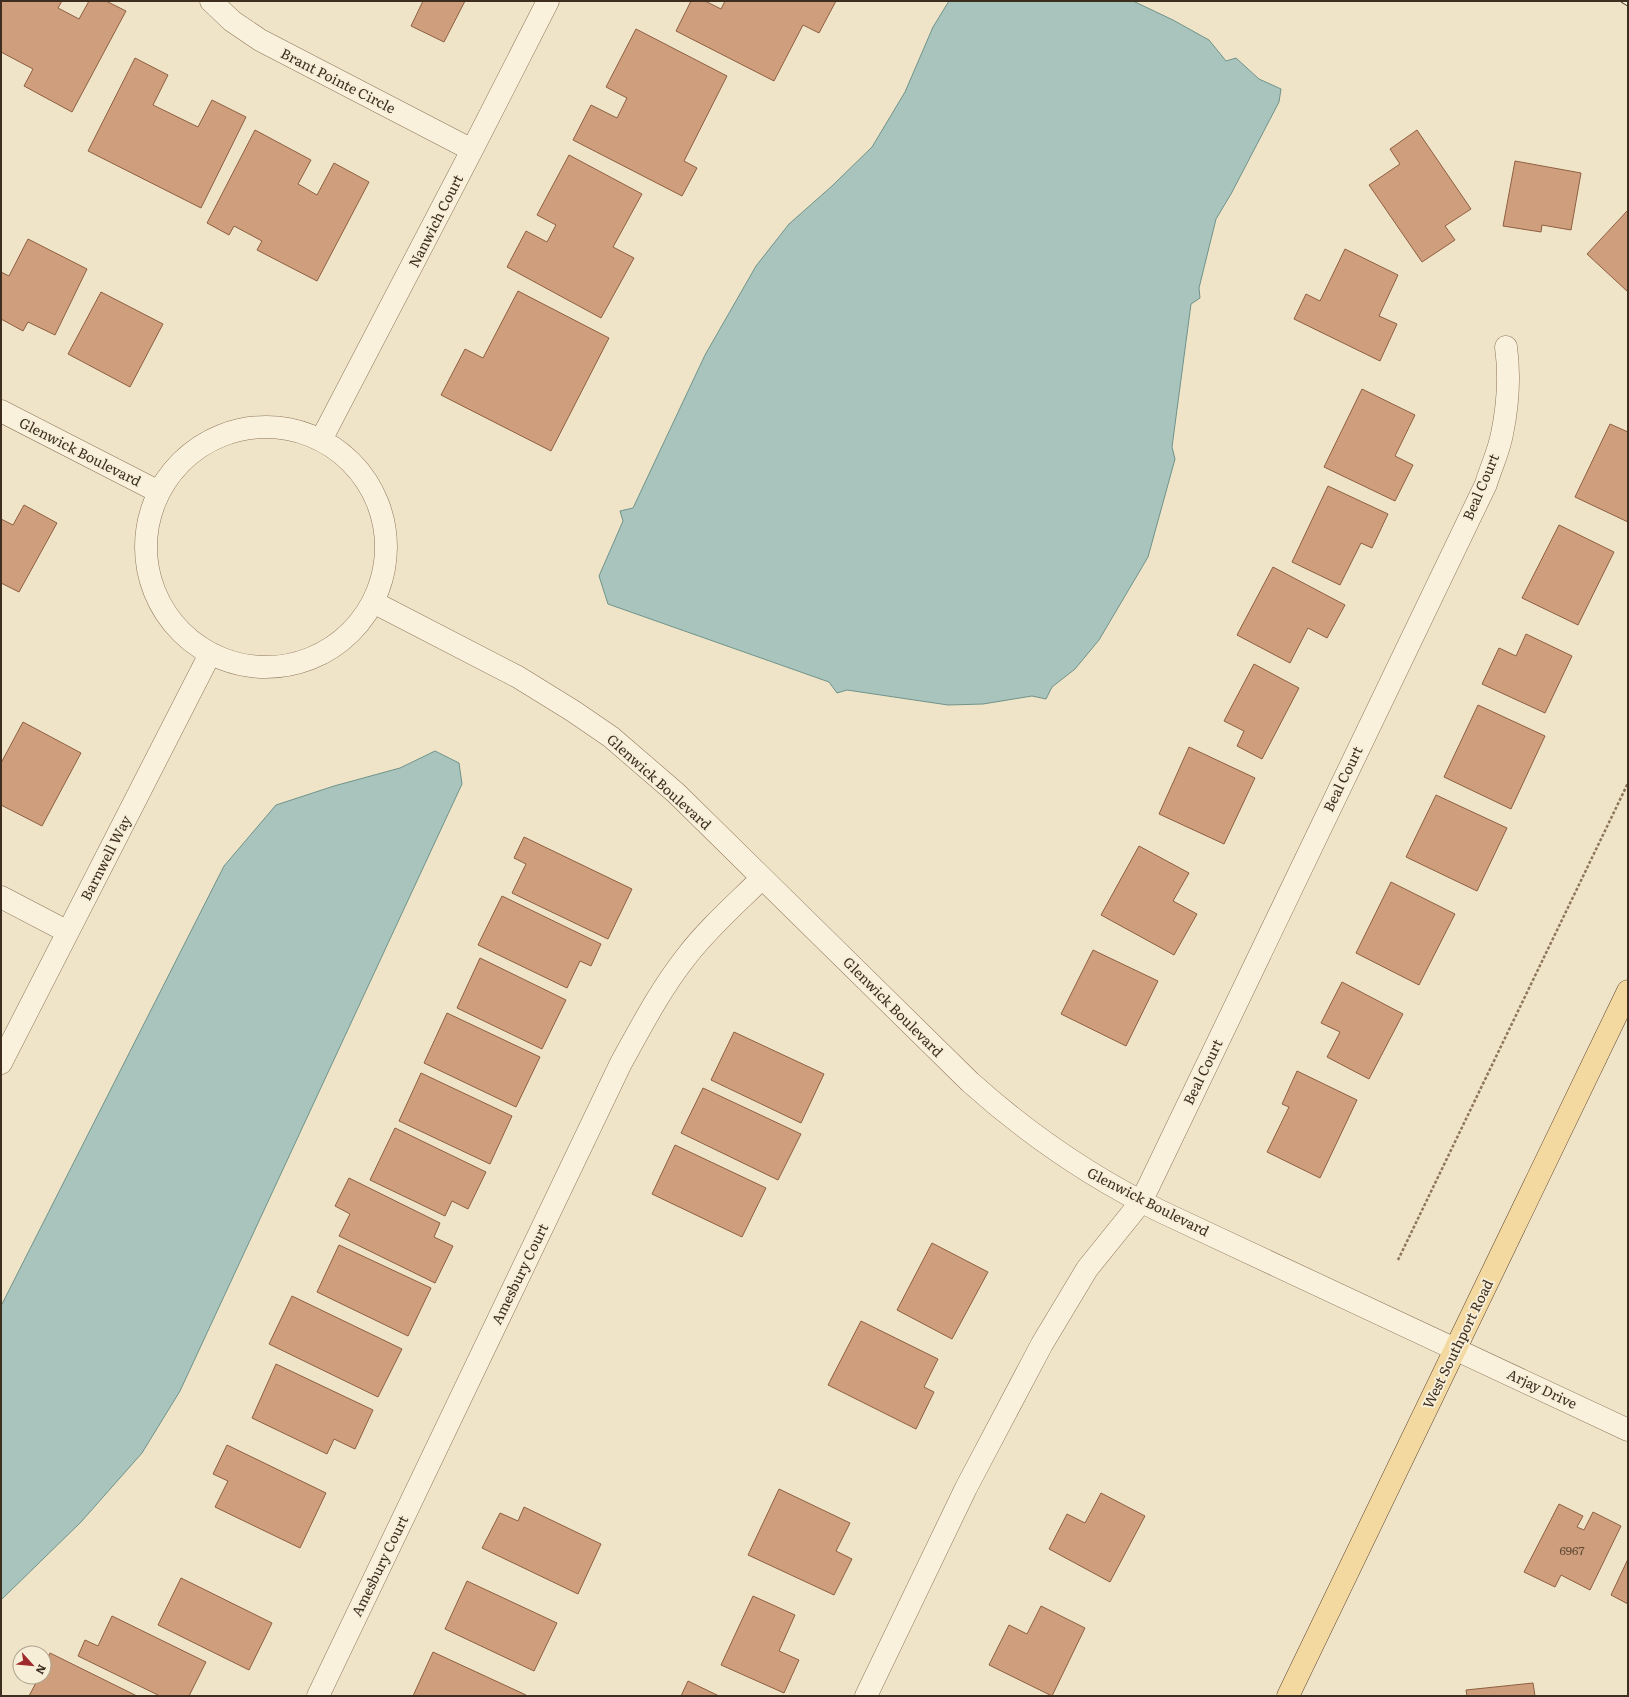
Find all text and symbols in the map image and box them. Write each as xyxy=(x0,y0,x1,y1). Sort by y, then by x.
street label: Brant Pointe Circle xyxy=(278,43,399,118)
street label: Nanwich Court xyxy=(403,170,467,270)
street label: Glenwick Boulevard xyxy=(16,412,145,491)
street label: Beal Court xyxy=(1457,450,1503,523)
street label: Glenwick Boulevard xyxy=(603,729,717,834)
street label: Beal Court xyxy=(1318,742,1367,815)
street label: Barnwell Way xyxy=(75,811,136,904)
street label: Glenwick Boulevard xyxy=(839,952,949,1061)
street label: Beal Court xyxy=(1178,1035,1227,1108)
street label: Glenwick Boulevard xyxy=(1084,1162,1213,1241)
street label: Amesbury Court xyxy=(486,1219,552,1328)
street label: West Southport Road xyxy=(1417,1275,1497,1411)
street label: Arjay Drive xyxy=(1504,1363,1581,1413)
street label: Amesbury Court xyxy=(346,1511,412,1620)
house number: 6967 xyxy=(1559,1541,1585,1559)
north arrow xyxy=(12,1645,52,1685)
text: N xyxy=(33,1662,51,1678)

